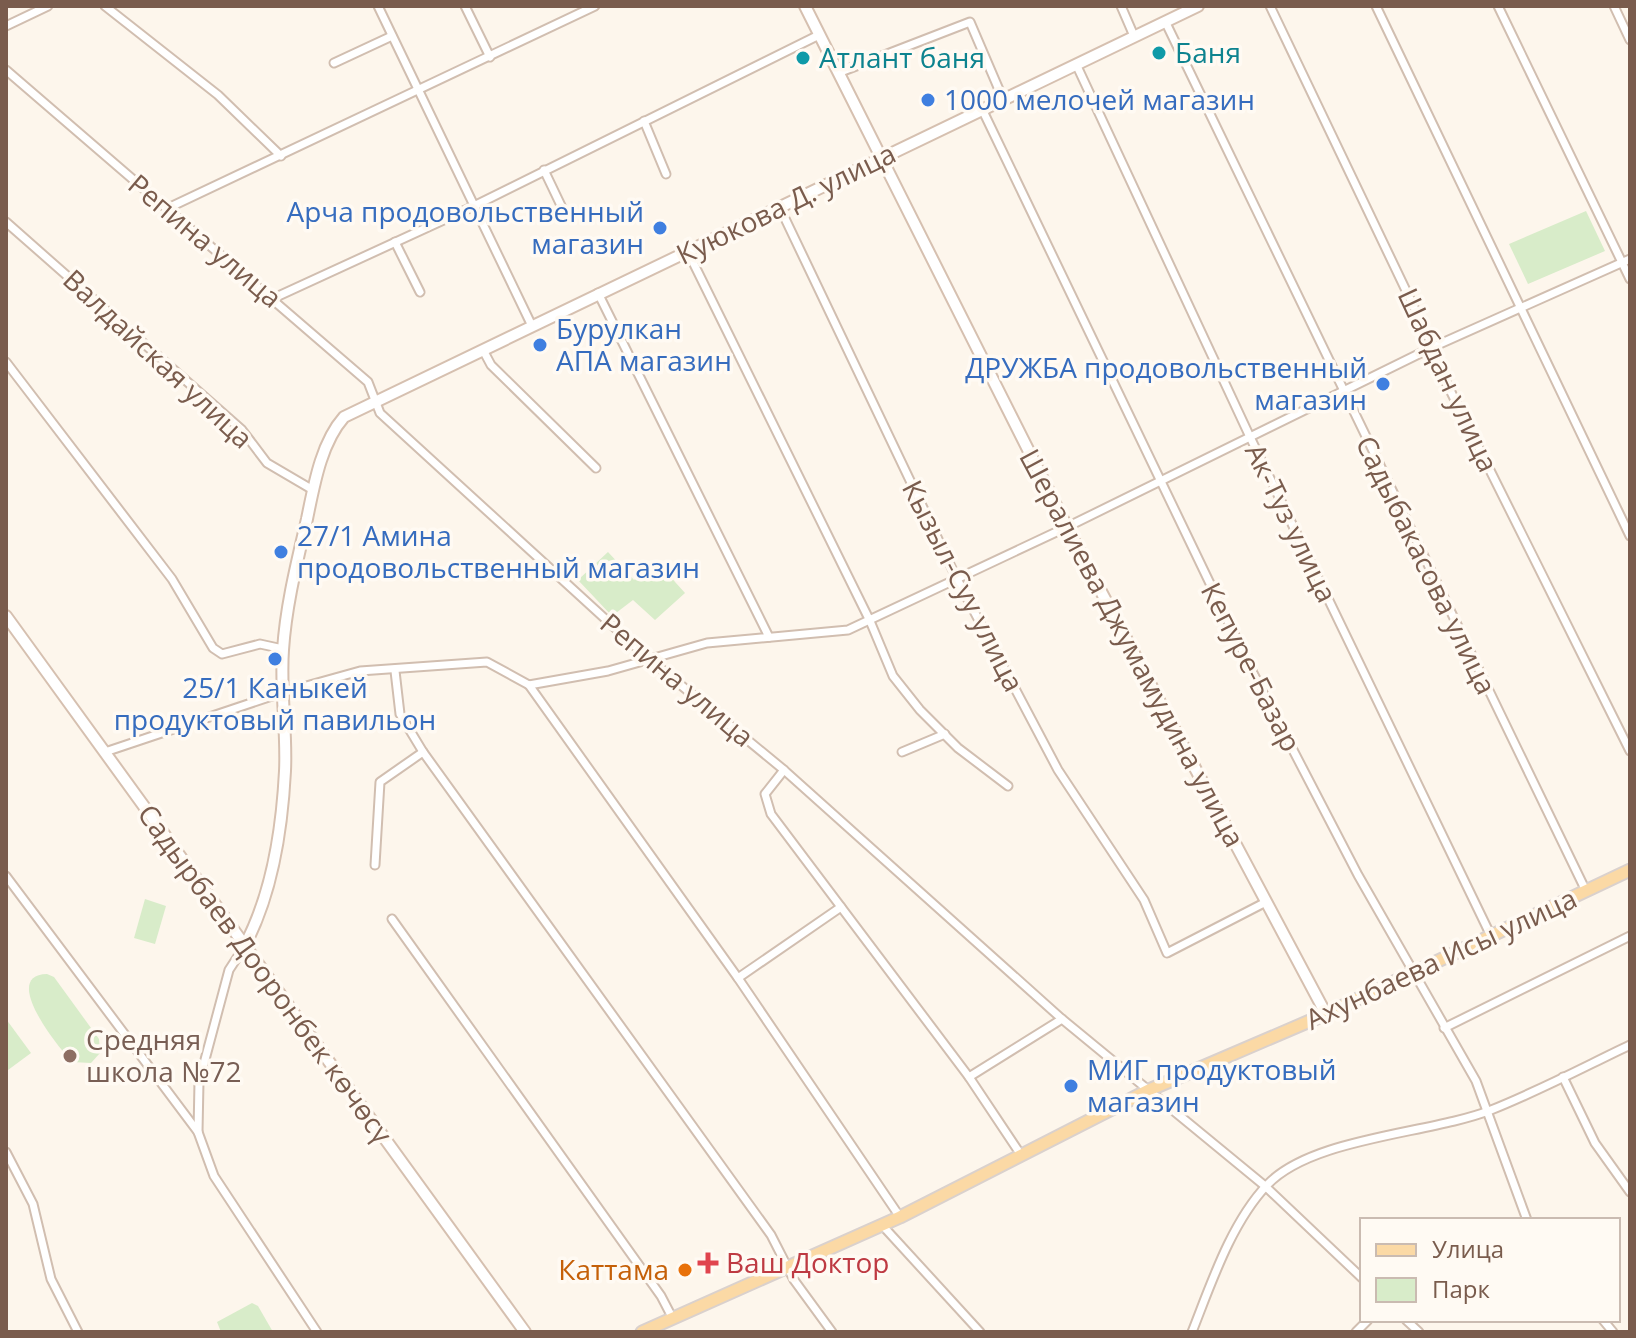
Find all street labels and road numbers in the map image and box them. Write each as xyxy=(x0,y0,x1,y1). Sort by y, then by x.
street label: Куюкова Д. улица xyxy=(670,134,901,273)
street label: Репина улица xyxy=(121,165,290,316)
street label: Валдайская улица xyxy=(56,260,262,456)
street label: Шабдан улица xyxy=(1390,282,1508,478)
street label: Садыбакасова улица xyxy=(1348,429,1506,700)
street label: Ак-Туз улица xyxy=(1237,437,1347,608)
street label: Шералиева Джумамудина улица xyxy=(1012,442,1254,853)
street label: Кызыл-Суу улица xyxy=(894,473,1034,698)
street label: Кепуре-Базар xyxy=(1193,576,1311,758)
street label: Репина улица xyxy=(593,604,762,755)
street label: Садырбаев Дооронбек көчөсү xyxy=(130,796,402,1151)
street label: Ахунбаева Исы улица xyxy=(1299,878,1582,1038)

